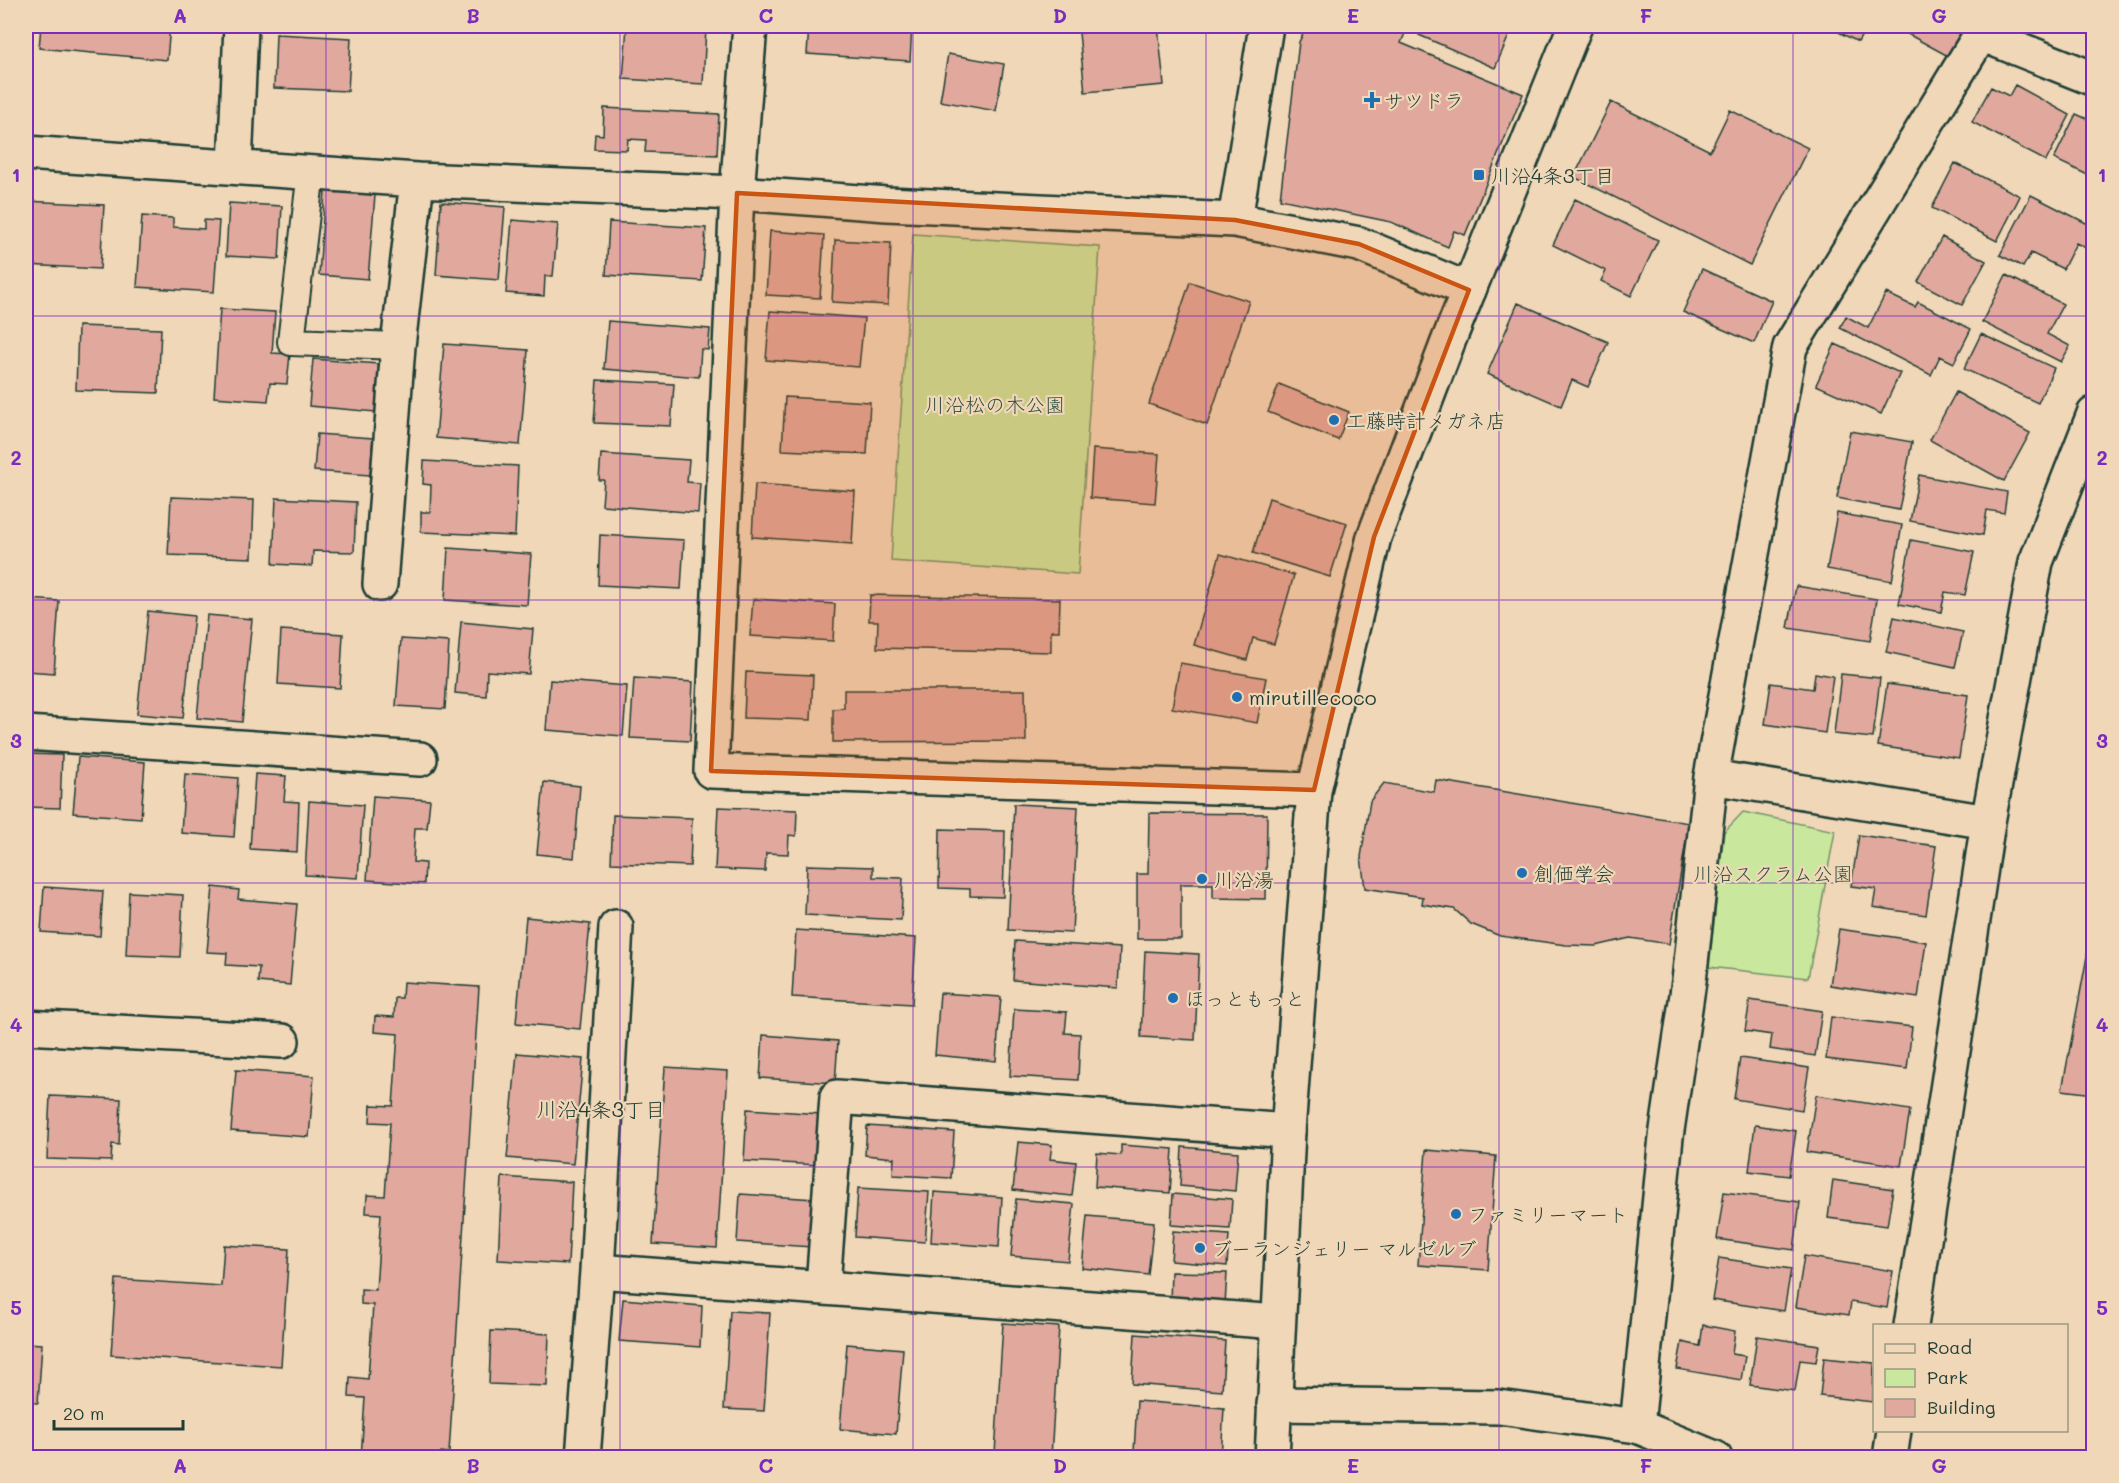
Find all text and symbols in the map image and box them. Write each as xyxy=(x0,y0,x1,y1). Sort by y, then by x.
text: A xyxy=(173,2,187,28)
text: B xyxy=(466,2,480,28)
text: C xyxy=(759,2,774,28)
text: D xyxy=(1053,2,1067,28)
text: E xyxy=(1347,2,1359,28)
text: F xyxy=(1640,2,1653,28)
text: G xyxy=(1931,2,1947,28)
place label: サツドラ xyxy=(1384,87,1464,113)
marker: サツドラ xyxy=(1365,93,1379,107)
text: 1 xyxy=(12,161,20,187)
text: 1 xyxy=(2098,161,2106,187)
place label: 川沿4条3丁目 xyxy=(1491,162,1614,188)
marker: 川沿4条3丁目 xyxy=(1472,168,1486,182)
park label: 川沿松の木公園 xyxy=(925,391,1065,417)
place label: 工藤時計メガネ店 xyxy=(1346,407,1506,433)
marker: 工藤時計メガネ店 xyxy=(1327,413,1341,427)
text: 2 xyxy=(10,444,22,470)
text: 2 xyxy=(2096,444,2108,470)
place label: mirutillecoco xyxy=(1249,684,1377,710)
marker: mirutillecoco xyxy=(1230,690,1244,704)
text: 3 xyxy=(10,727,22,753)
text: 3 xyxy=(2096,727,2108,753)
place label: 創価学会 xyxy=(1534,860,1614,886)
park label: 川沿スクラム公園 xyxy=(1693,860,1853,886)
place label: 川沿湯 xyxy=(1214,866,1274,892)
marker: 創価学会 xyxy=(1515,866,1529,880)
marker: 川沿湯 xyxy=(1195,872,1209,886)
place label: ほっともっと xyxy=(1185,985,1305,1011)
marker: ほっともっと xyxy=(1166,991,1180,1005)
text: 4 xyxy=(10,1011,23,1037)
text: 4 xyxy=(2096,1011,2109,1037)
district label: 川沿4条3丁目 xyxy=(536,1095,666,1122)
place label: ファミリーマート xyxy=(1468,1201,1628,1227)
marker: ファミリーマート xyxy=(1449,1207,1463,1221)
place label: ブーランジェリー マルゼルブ xyxy=(1212,1235,1477,1261)
marker: ブーランジェリー マルゼルブ xyxy=(1193,1241,1207,1255)
text: 5 xyxy=(10,1294,22,1320)
text: 5 xyxy=(2096,1294,2108,1320)
legend xyxy=(1873,1324,2068,1432)
text: Road xyxy=(1927,1335,1972,1359)
text: Park xyxy=(1927,1365,1968,1389)
scale bar xyxy=(54,1393,183,1431)
text: Building xyxy=(1927,1395,1995,1419)
text: 20 m xyxy=(63,1401,104,1425)
text: A xyxy=(173,1452,187,1478)
text: B xyxy=(466,1452,480,1478)
text: C xyxy=(759,1452,774,1478)
text: D xyxy=(1053,1452,1067,1478)
text: E xyxy=(1347,1452,1359,1478)
text: F xyxy=(1640,1452,1653,1478)
text: G xyxy=(1931,1452,1947,1478)

